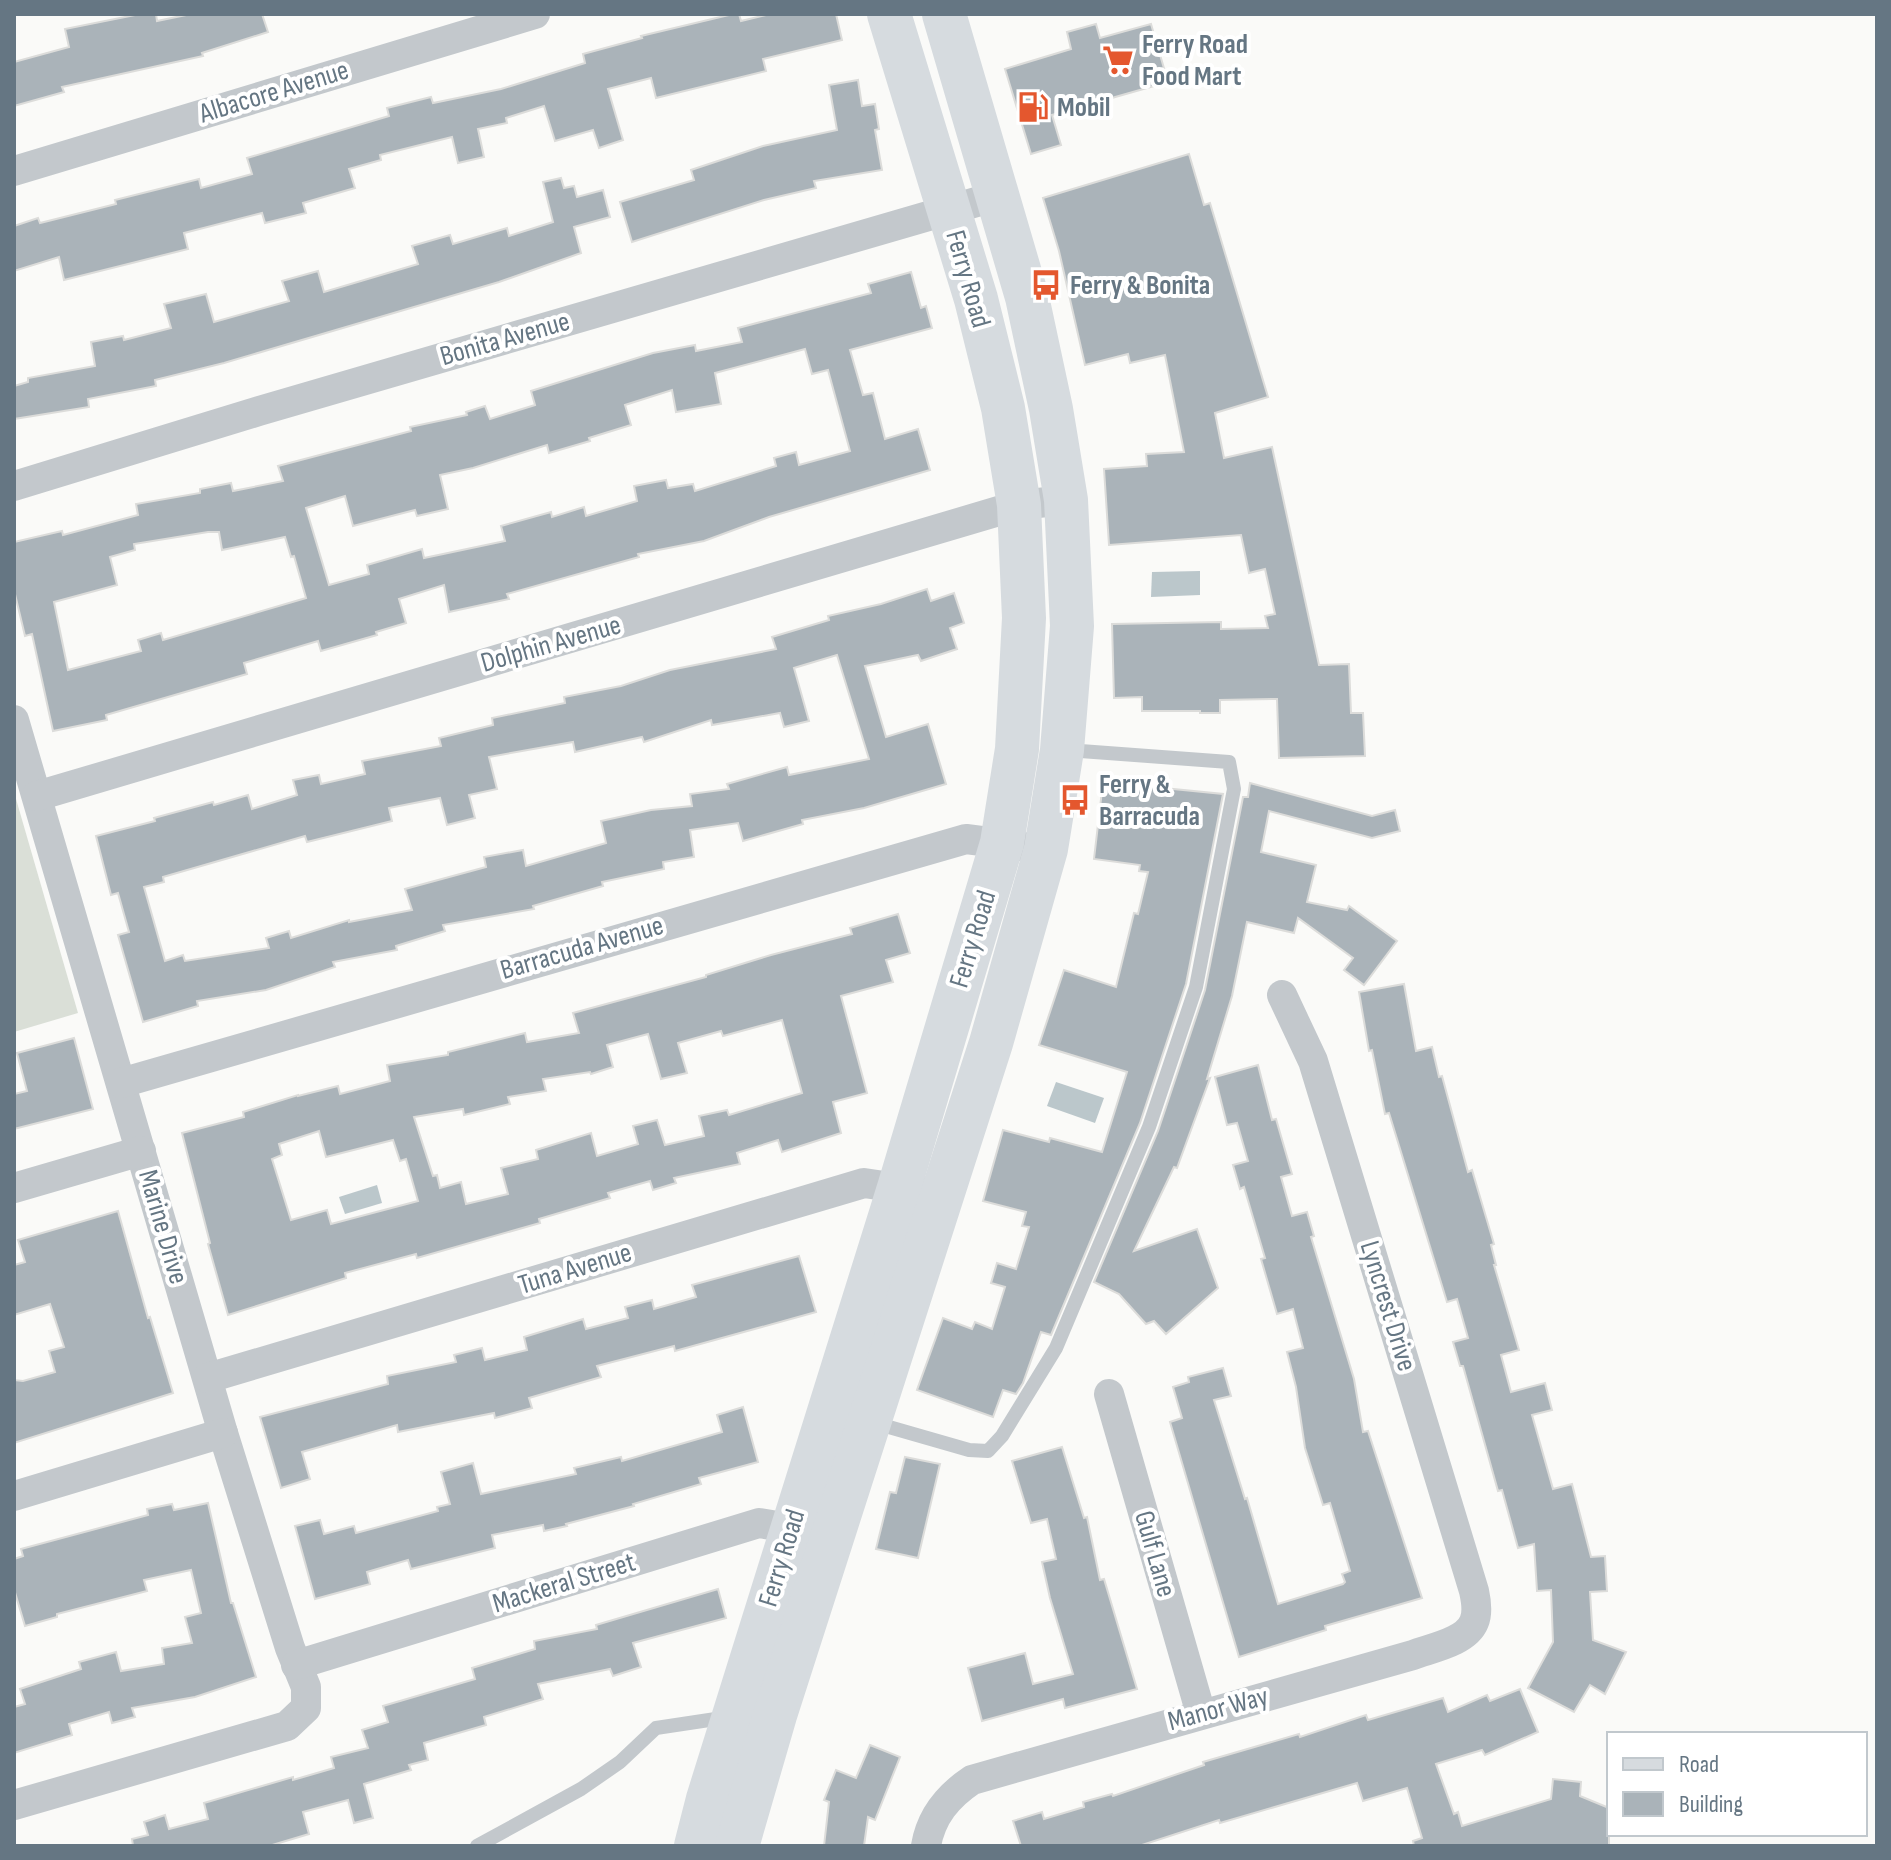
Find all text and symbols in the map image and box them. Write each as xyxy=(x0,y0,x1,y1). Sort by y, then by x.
place label: Ferry Road Food Mart xyxy=(1142,28,1248,93)
supermarket icon: Ferry Road Food Mart xyxy=(1101,43,1135,77)
street label: Albacore Avenue xyxy=(194,54,353,131)
fuel station icon: Mobil xyxy=(1016,90,1050,124)
place label: Mobil xyxy=(1057,91,1110,124)
street label: Ferry Road xyxy=(938,227,998,331)
bus stop icon: Ferry & Bonita xyxy=(1029,268,1063,302)
place label: Ferry & Bonita xyxy=(1070,269,1210,302)
street label: Bonita Avenue xyxy=(436,305,574,373)
street label: Dolphin Avenue xyxy=(477,608,625,680)
place label: Ferry & Barracuda xyxy=(1099,768,1200,833)
bus stop icon: Ferry & Barracuda xyxy=(1058,783,1092,817)
street label: Ferry Road xyxy=(943,887,1003,991)
street label: Barracuda Avenue xyxy=(497,909,667,987)
street label: Marine Drive xyxy=(131,1166,195,1288)
street label: Tuna Avenue xyxy=(514,1236,636,1302)
street label: Lyncrest Drive xyxy=(1353,1237,1423,1375)
street label: Ferry Road xyxy=(752,1506,812,1610)
street label: Gulf Lane xyxy=(1127,1507,1183,1601)
street label: Mackeral Street xyxy=(489,1546,639,1620)
street label: Manor Way xyxy=(1164,1680,1272,1738)
legend xyxy=(1607,1732,1867,1836)
text: Road xyxy=(1679,1750,1719,1779)
text: Building xyxy=(1679,1790,1743,1819)

